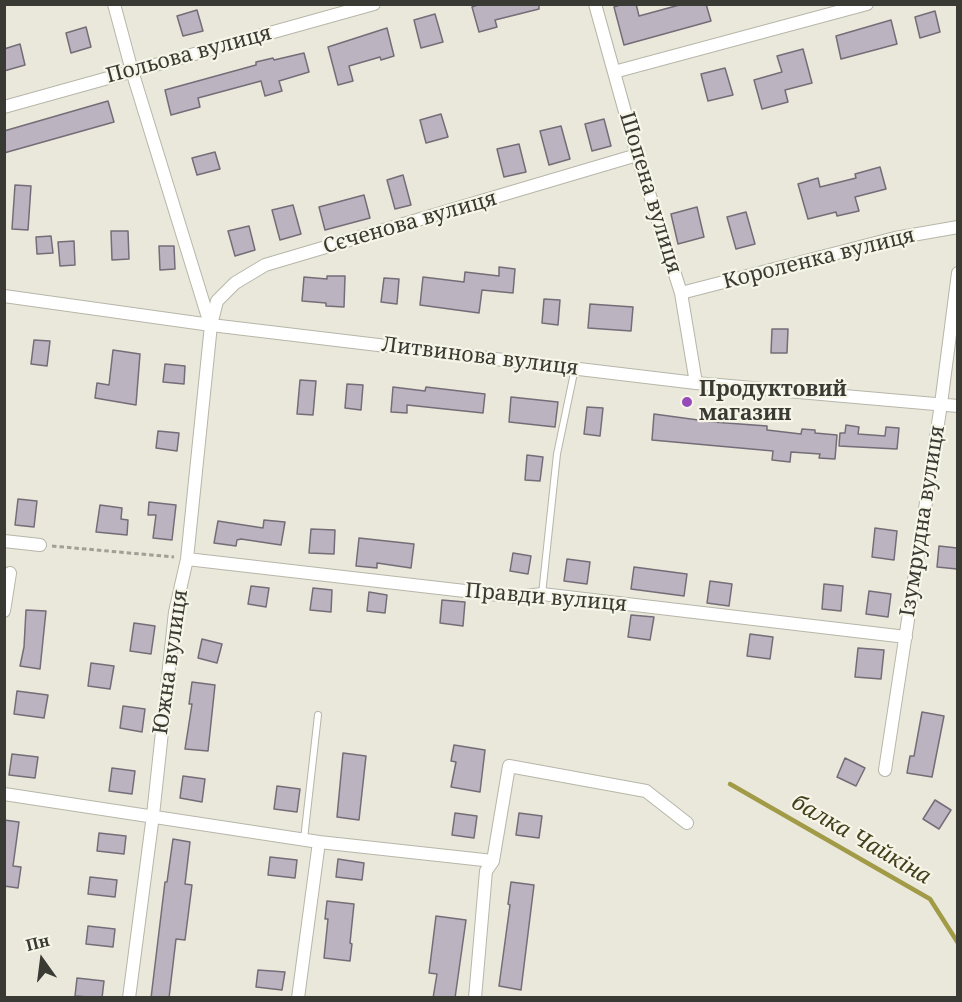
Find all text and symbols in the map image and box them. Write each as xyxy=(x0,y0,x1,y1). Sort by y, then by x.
street label: Польова вулиця xyxy=(103,21,275,89)
street label: Шопена вулиця xyxy=(613,109,687,277)
street label: Сєченова вулиця xyxy=(320,186,500,260)
street label: Короленка вулиця xyxy=(720,223,918,295)
street label: Литвинова вулиця xyxy=(380,332,580,382)
place label: Продуктовий магазин xyxy=(699,377,847,427)
marker: Продуктовий магазин xyxy=(680,395,694,409)
street label: Ізумрудна вулиця xyxy=(895,424,951,618)
street label: Правди вулиця xyxy=(464,578,628,618)
street label: Южна вулиця xyxy=(148,588,194,736)
water label: балка Чайкіна xyxy=(787,789,935,891)
text: Пн xyxy=(24,929,52,956)
north arrow xyxy=(12,930,72,990)

